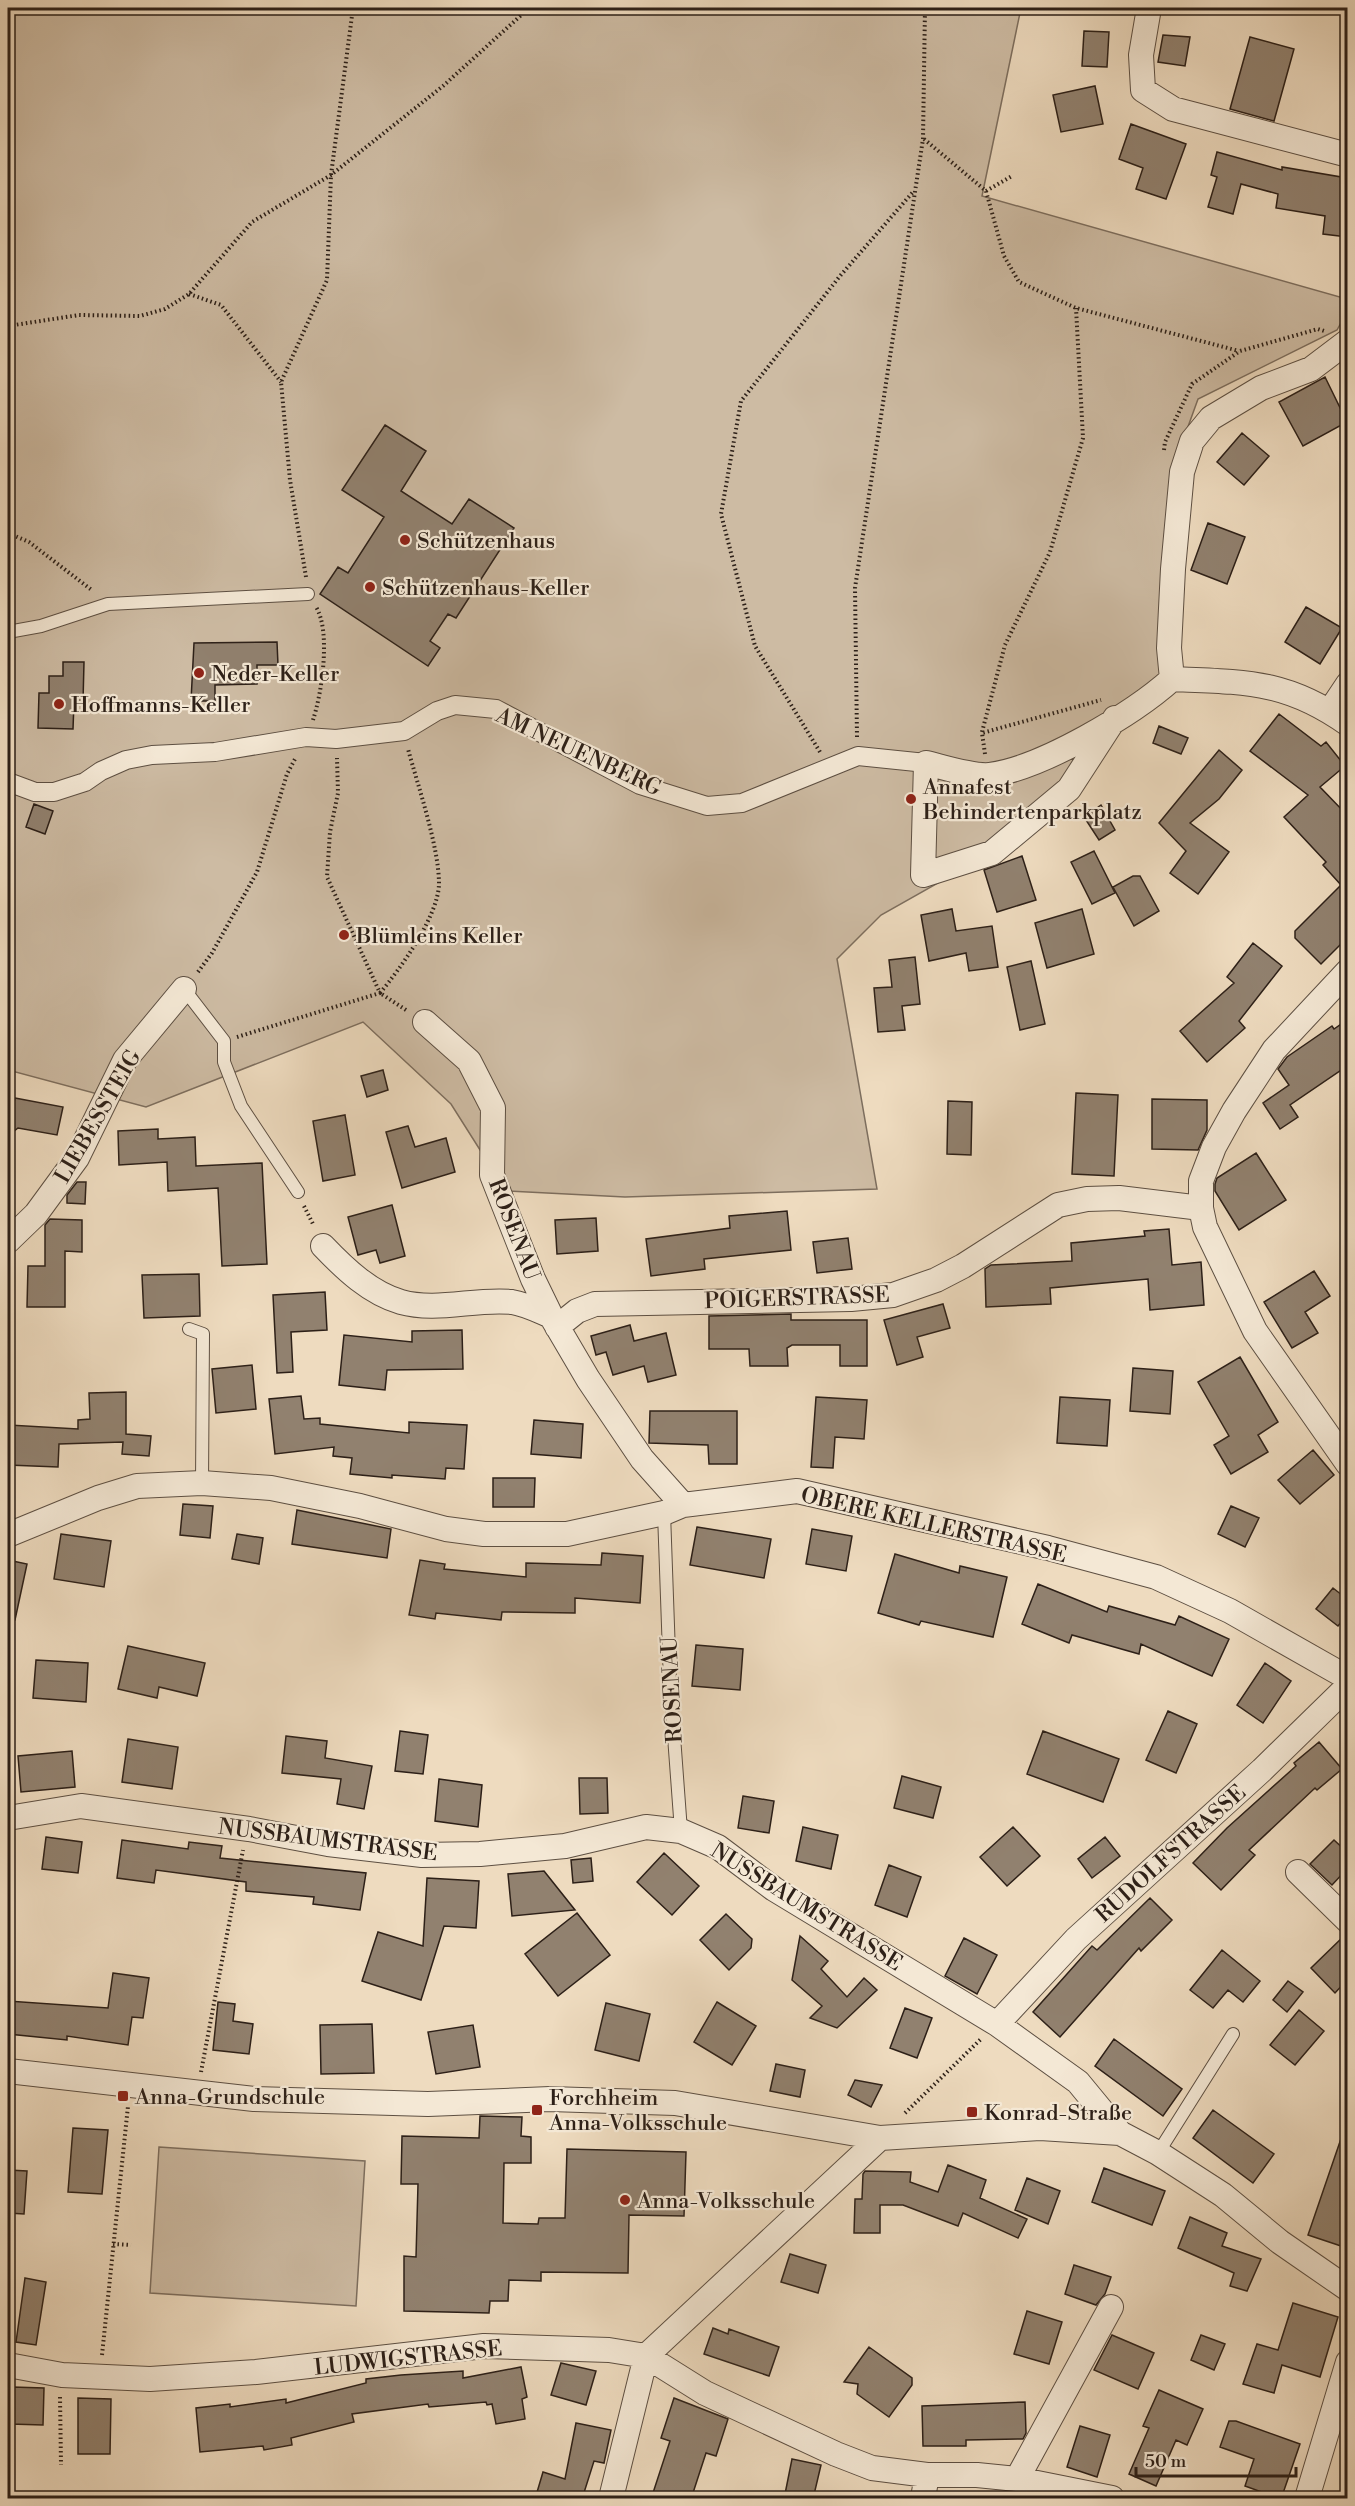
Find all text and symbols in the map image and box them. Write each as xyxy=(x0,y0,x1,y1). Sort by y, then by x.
place label: Schützenhaus xyxy=(417,528,555,555)
marker: Schützenhaus xyxy=(398,533,412,547)
place label: Schützenhaus-Keller xyxy=(382,575,590,602)
marker: Schützenhaus-Keller xyxy=(363,580,377,594)
place label: Neder-Keller xyxy=(211,661,339,688)
marker: Neder-Keller xyxy=(192,666,206,680)
place label: Hoffmanns-Keller xyxy=(71,692,251,719)
marker: Hoffmanns-Keller xyxy=(52,697,66,711)
street label: AM NEUENBERG xyxy=(490,702,666,803)
place label: Annafest Behindertenparkplatz xyxy=(922,774,1142,826)
marker: Annafest Behindertenparkplatz xyxy=(904,792,918,806)
place label: Blümleins Keller xyxy=(355,923,523,950)
marker: Blümleins Keller xyxy=(337,928,351,942)
street label: LIEBESSTEIG xyxy=(49,1045,147,1188)
street label: ROSENAU xyxy=(482,1175,546,1285)
street label: POIGERSTRASSE xyxy=(704,1282,890,1315)
street label: OBERE KELLERSTRASSE xyxy=(798,1482,1069,1569)
street label: ROSENAU xyxy=(656,1635,689,1744)
street label: RUDOLFSTRASSE xyxy=(1090,1780,1252,1929)
street label: NUSSBAUMSTRASSE xyxy=(217,1814,439,1867)
street label: NUSSBAUMSTRASSE xyxy=(705,1837,907,1977)
place label: Anna-Grundschule xyxy=(134,2084,325,2111)
place label: Forchheim Anna-Volksschule xyxy=(548,2085,727,2137)
marker: Anna-Grundschule xyxy=(116,2089,130,2103)
place label: Konrad-Straße xyxy=(984,2100,1132,2127)
marker: Forchheim Anna-Volksschule xyxy=(530,2103,544,2117)
marker: Konrad-Straße xyxy=(965,2105,979,2119)
place label: Anna-Volksschule xyxy=(636,2188,815,2215)
marker: Anna-Volksschule xyxy=(618,2193,632,2207)
street label: LUDWIGSTRASSE xyxy=(313,2335,504,2382)
scale bar xyxy=(1136,2440,1296,2478)
text: 50 m xyxy=(1145,2450,1187,2473)

